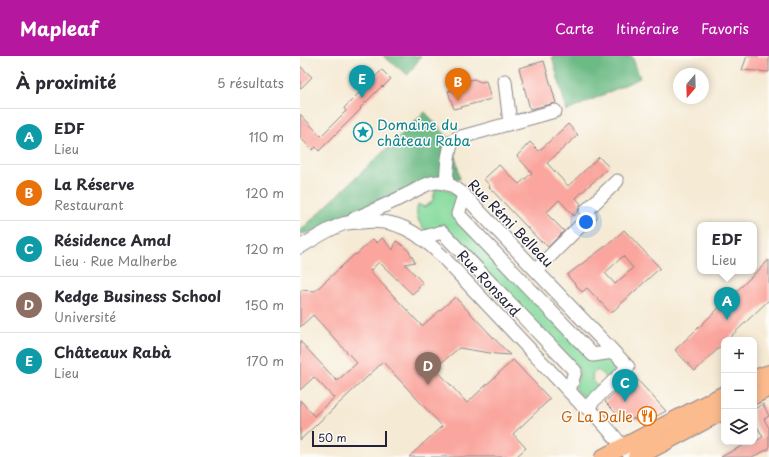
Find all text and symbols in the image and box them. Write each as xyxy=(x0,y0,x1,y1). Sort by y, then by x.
text: Mapleaf xyxy=(20,14,98,42)
text: Carte xyxy=(555,18,594,39)
text: Itinéraire xyxy=(616,18,679,39)
text: Favoris xyxy=(701,18,749,39)
pin: E xyxy=(349,65,375,98)
pin: B xyxy=(445,68,471,101)
north arrow xyxy=(673,68,709,104)
text: À proximité xyxy=(16,69,116,95)
text: 5 résultats xyxy=(217,73,284,92)
place label: Domaine du château Raba xyxy=(377,114,470,151)
text: EDF xyxy=(54,116,85,139)
place icon: Domaine du château Raba xyxy=(352,121,374,143)
text: A xyxy=(24,127,34,146)
text: 110 m xyxy=(249,127,284,146)
text: Lieu xyxy=(54,139,79,158)
text: La Réserve xyxy=(54,172,134,195)
street label: Rue Rémi Belleau xyxy=(463,174,559,272)
text: B xyxy=(25,183,33,202)
text: 120 m xyxy=(245,183,284,202)
text: Restaurant xyxy=(54,195,124,214)
your location xyxy=(576,212,596,232)
popup xyxy=(697,222,757,274)
text: EDF xyxy=(712,227,742,250)
text: Résidence Amal xyxy=(54,228,171,251)
text: C xyxy=(24,239,34,258)
text: 120 m xyxy=(245,239,284,258)
street label: Rue Ronsard xyxy=(453,245,526,321)
text: Lieu xyxy=(712,250,737,269)
text: Lieu · Rue Malherbe xyxy=(54,251,177,270)
text: Kedge Business School xyxy=(54,284,221,307)
pin: A xyxy=(714,287,740,320)
text: D xyxy=(24,295,34,314)
text: 150 m xyxy=(245,295,284,314)
text: Université xyxy=(54,307,116,326)
map controls xyxy=(721,337,757,445)
button: + xyxy=(721,337,757,373)
text: Châteaux Rabà xyxy=(54,340,172,363)
text: E xyxy=(25,351,33,370)
text: 170 m xyxy=(246,351,284,370)
pin: D xyxy=(415,352,441,385)
text: Lieu xyxy=(54,363,79,382)
pin: C xyxy=(612,369,638,402)
button: − xyxy=(721,373,757,409)
restaurant icon: G La Dalle xyxy=(636,405,658,427)
place label: G La Dalle xyxy=(561,406,633,427)
button: layers xyxy=(721,409,757,445)
scale bar xyxy=(312,429,387,448)
text: 50 m xyxy=(318,429,347,446)

